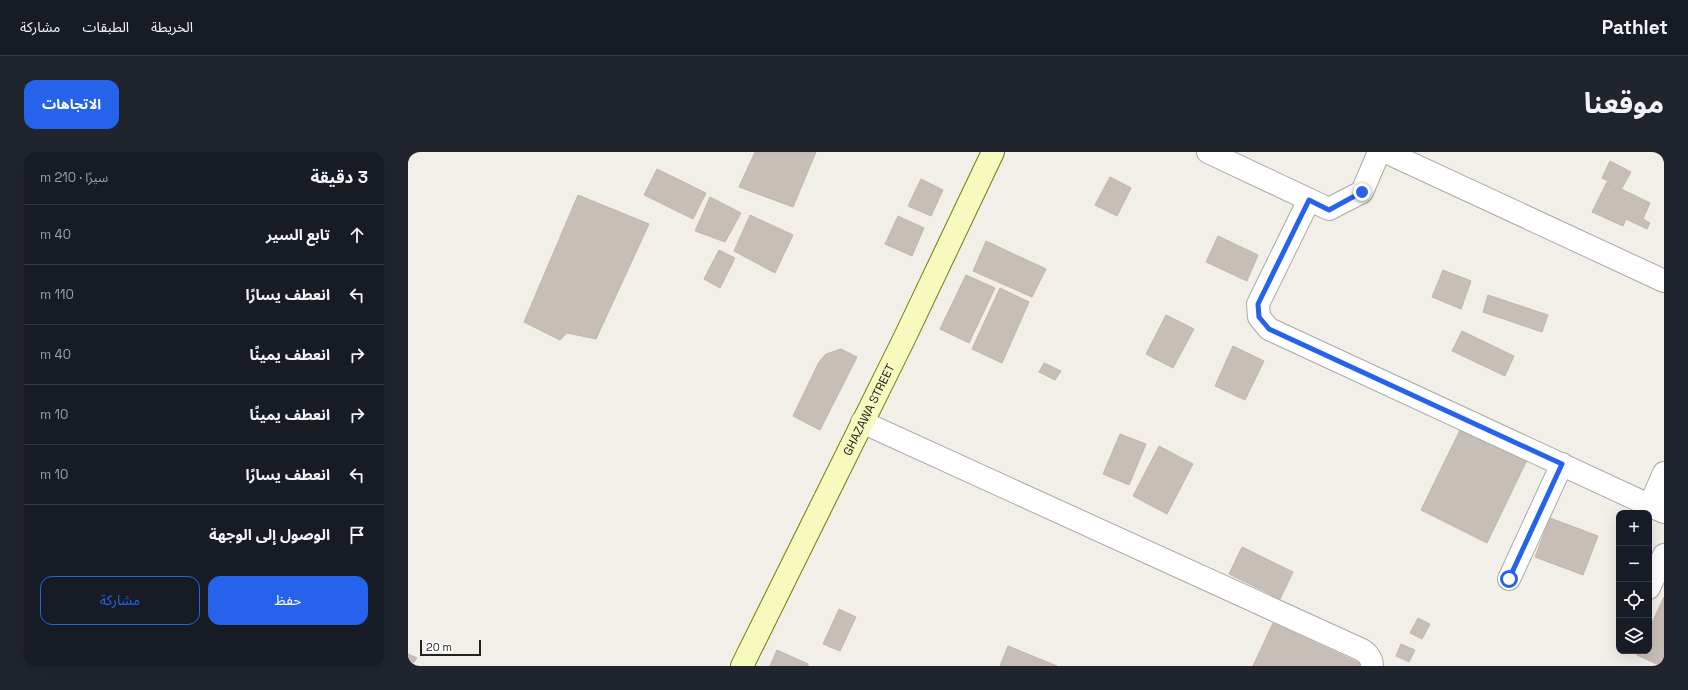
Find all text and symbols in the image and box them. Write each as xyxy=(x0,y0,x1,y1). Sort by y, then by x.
text: Pathlet xyxy=(1602,15,1668,40)
text: مشاركة xyxy=(20,18,60,36)
text: الطبقات xyxy=(82,18,129,36)
text: الخريطة xyxy=(151,18,193,36)
button: الاتجاهات xyxy=(24,80,119,129)
text: موقعنا xyxy=(1584,85,1664,121)
text: 3 دقيقة xyxy=(311,166,368,188)
text: سيرًا · 210 m xyxy=(40,169,108,186)
route end xyxy=(1353,183,1371,201)
icon: ahead xyxy=(346,224,368,246)
text: تابع السير xyxy=(266,225,330,244)
text: 40 m xyxy=(40,226,71,243)
icon: left xyxy=(346,284,368,306)
text: انعطف يسارًا xyxy=(246,285,330,304)
text: 110 m xyxy=(40,286,74,303)
icon: right xyxy=(346,344,368,366)
text: انعطف يمينًا xyxy=(249,345,330,364)
text: 40 m xyxy=(40,346,71,363)
street label: GHAZAWA STREET xyxy=(839,361,898,458)
icon: right xyxy=(346,404,368,426)
text: انعطف يمينًا xyxy=(249,405,330,424)
text: 10 m xyxy=(40,406,68,423)
icon: left xyxy=(346,464,368,486)
text: انعطف يسارًا xyxy=(246,465,330,484)
text: 10 m xyxy=(40,466,68,483)
map controls xyxy=(1616,510,1652,654)
button: + xyxy=(1616,510,1652,546)
icon: arrive xyxy=(346,524,368,546)
text: الوصول إلى الوجهة xyxy=(209,525,330,544)
button: − xyxy=(1616,546,1652,582)
route start xyxy=(1500,570,1518,588)
button: مشاركة xyxy=(40,576,200,625)
button: حفظ xyxy=(208,576,368,625)
button: locate xyxy=(1616,582,1652,618)
button: layers xyxy=(1616,618,1652,654)
scale bar xyxy=(420,638,481,657)
text: 20 m xyxy=(426,640,452,654)

